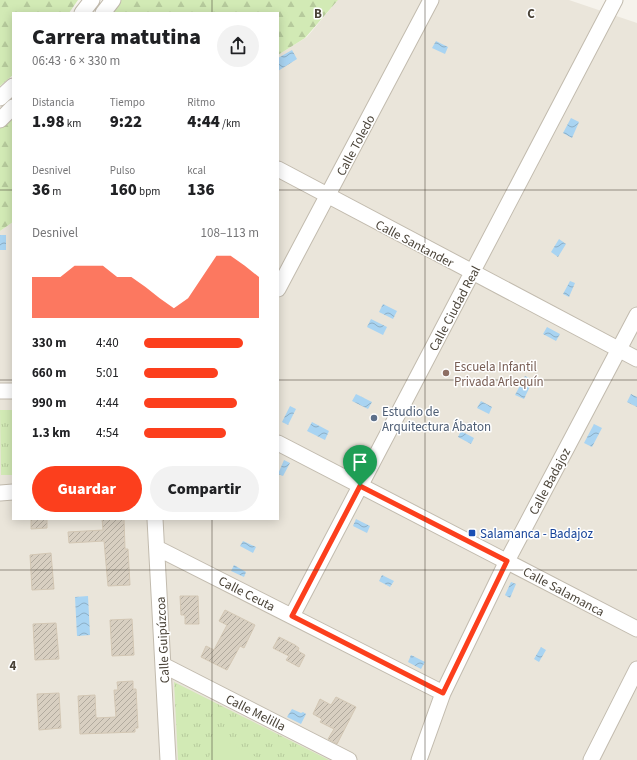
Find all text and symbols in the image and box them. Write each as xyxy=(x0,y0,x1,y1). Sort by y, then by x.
text: B xyxy=(314,5,322,23)
text: C xyxy=(527,5,535,23)
text: Carrera matutina xyxy=(32,21,201,53)
button: share xyxy=(217,25,259,67)
text: 06:43 · 6 × 330 m xyxy=(32,52,120,70)
text: Distancia xyxy=(32,95,74,110)
text: Tiempo xyxy=(110,95,145,110)
text: Ritmo xyxy=(187,95,215,110)
text: 1.98 xyxy=(32,110,65,134)
text: 9:22 xyxy=(110,110,142,134)
text: 4:44 xyxy=(187,110,220,134)
street label: Calle Toledo xyxy=(332,112,380,179)
text: km xyxy=(65,116,81,131)
text: /km xyxy=(220,116,240,131)
text: Desnivel xyxy=(32,163,71,178)
text: Pulso xyxy=(110,163,135,178)
text: kcal xyxy=(187,163,206,178)
text: 36 xyxy=(32,178,50,202)
text: 160 xyxy=(110,178,137,202)
text: 136 xyxy=(187,178,215,202)
text: m xyxy=(50,184,61,199)
text: bpm xyxy=(137,184,160,199)
street label: Calle Santander xyxy=(372,216,457,272)
text: Desnivel xyxy=(32,224,78,242)
text: 108–113 m xyxy=(201,224,259,242)
street label: Calle Ciudad Real xyxy=(425,263,485,354)
text: 330 m xyxy=(32,334,66,352)
text: 4:40 xyxy=(96,334,119,352)
place label: Escuela Infantil Privada Arlequín xyxy=(454,358,544,391)
text: 660 m xyxy=(32,364,66,382)
text: 5:01 xyxy=(96,364,119,382)
marker: Escuela Infantil Privada Arlequín xyxy=(441,368,451,378)
text: 990 m xyxy=(32,394,66,412)
text: 4:44 xyxy=(96,394,119,412)
place label: Estudio de Arquitectura Ábaton xyxy=(382,403,491,436)
marker: Estudio de Arquitectura Ábaton xyxy=(369,413,379,423)
text: 1.3 km xyxy=(32,424,71,442)
text: 4:54 xyxy=(96,424,119,442)
street label: Calle Badajoz xyxy=(525,444,575,518)
pin xyxy=(343,445,377,486)
icon: arrive xyxy=(349,451,371,473)
button: Guardar xyxy=(32,466,142,512)
button: Compartir xyxy=(150,466,259,512)
place label: Salamanca - Badajoz xyxy=(480,525,594,543)
marker: Salamanca - Badajoz xyxy=(467,528,477,538)
street label: Calle Salamanca xyxy=(520,563,607,621)
street label: Calle Ceuta xyxy=(215,572,278,616)
street label: Calle Guipúzcoa xyxy=(152,596,174,684)
text: 4 xyxy=(10,657,17,675)
street label: Calle Melilla xyxy=(222,690,289,736)

